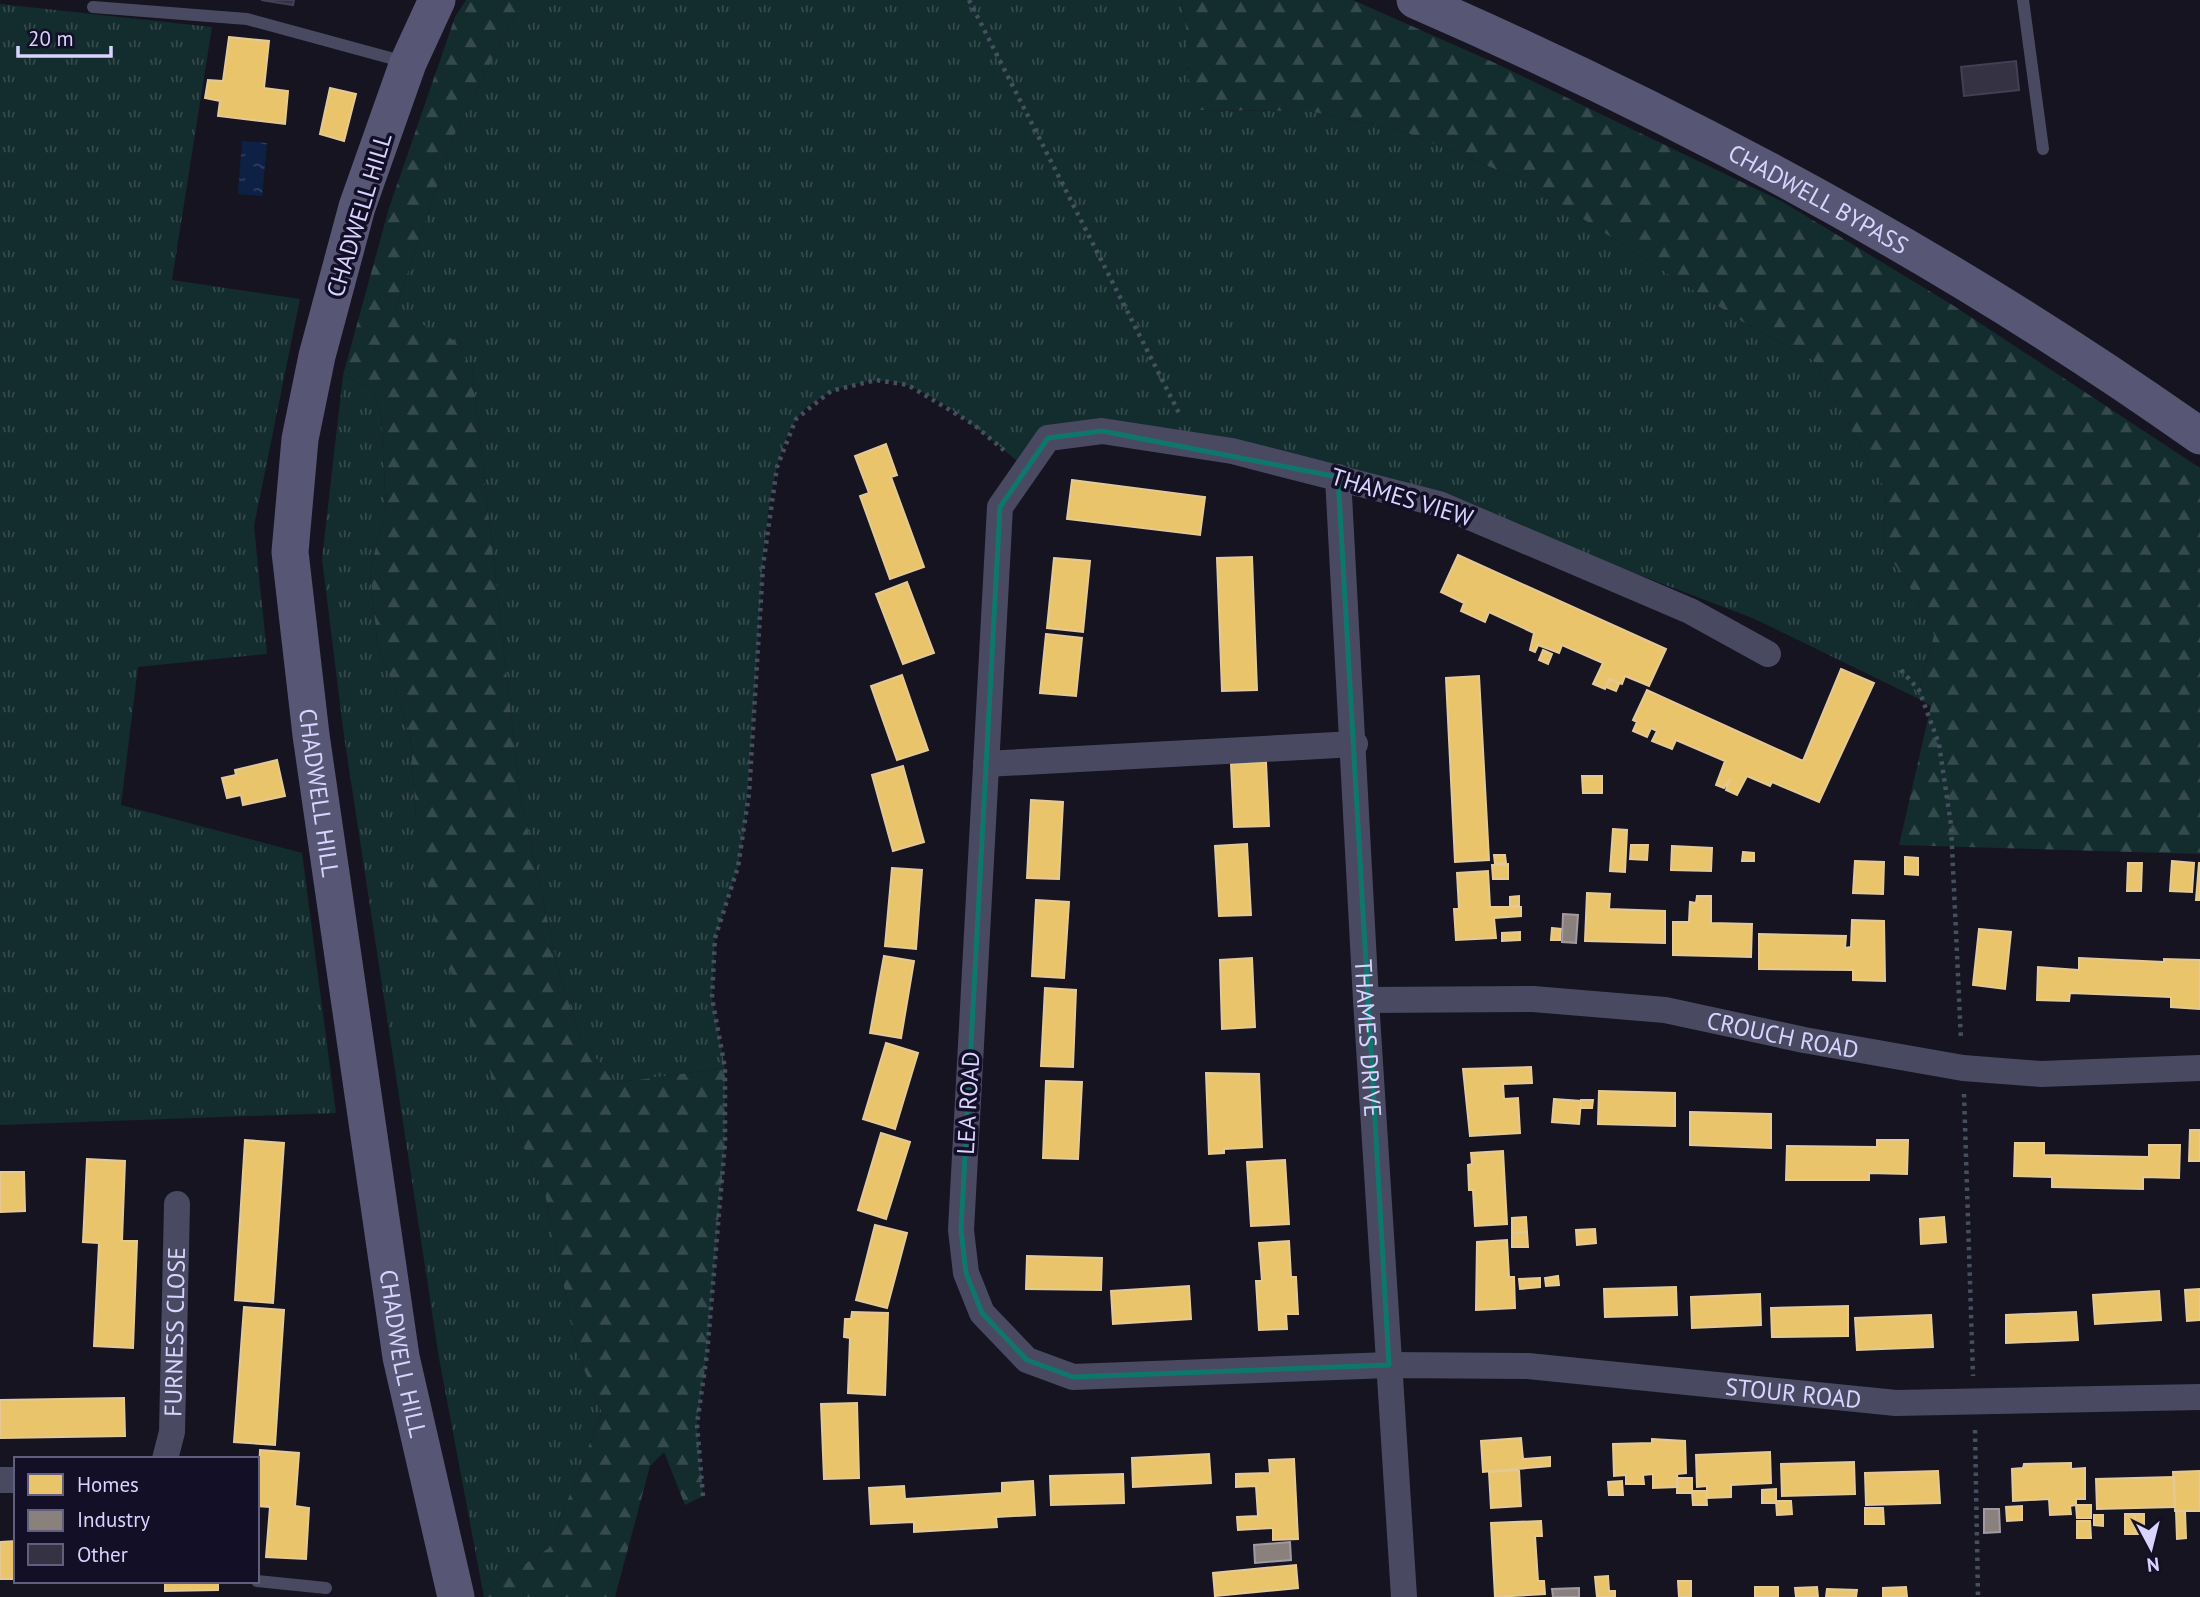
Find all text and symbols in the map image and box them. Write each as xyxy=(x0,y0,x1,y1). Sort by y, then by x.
scale bar xyxy=(18,14,110,58)
text: 20 m xyxy=(28,25,74,52)
street label: CHADWELL HILL xyxy=(319,129,399,301)
street label: CHADWELL BYPASS xyxy=(1723,137,1914,261)
street label: THAMES VIEW xyxy=(1327,461,1477,533)
street label: CHADWELL HILL xyxy=(293,707,347,879)
street label: THAMES DRIVE xyxy=(1348,958,1389,1118)
street label: CROUCH ROAD xyxy=(1704,1004,1861,1065)
street label: LEA ROAD xyxy=(950,1051,986,1155)
street label: FURNESS CLOSE xyxy=(157,1247,192,1417)
street label: CHADWELL HILL xyxy=(373,1267,434,1440)
street label: STOUR ROAD xyxy=(1724,1370,1863,1415)
legend xyxy=(14,1457,259,1583)
text: Homes xyxy=(77,1471,139,1498)
text: Industry xyxy=(77,1506,150,1533)
north arrow xyxy=(2116,1513,2186,1583)
text: Other xyxy=(77,1541,128,1568)
text: N xyxy=(2145,1552,2161,1578)

